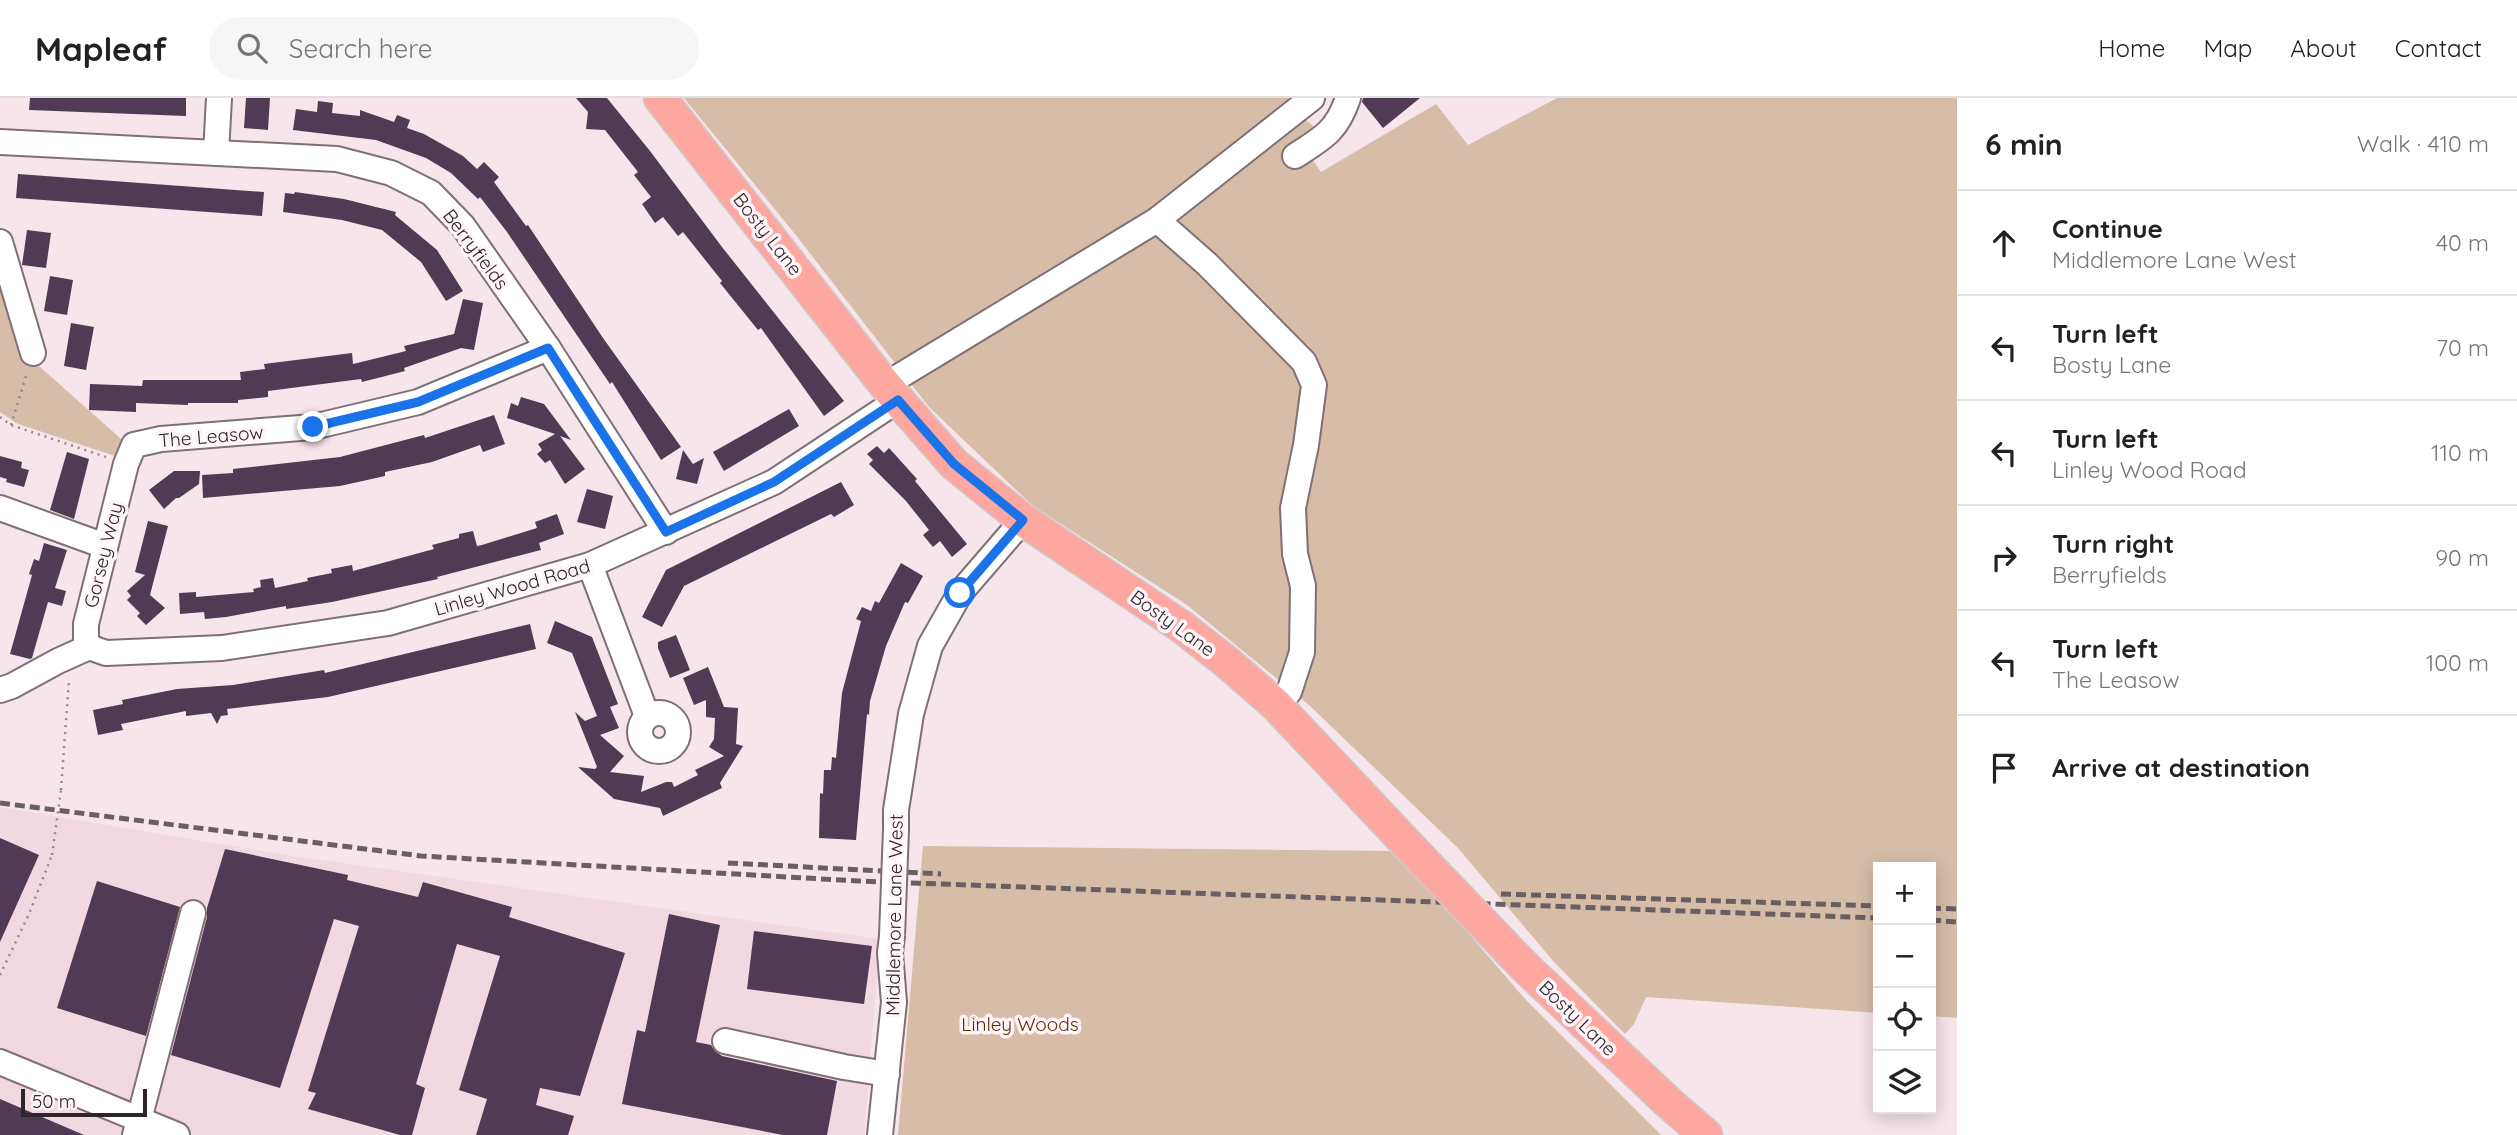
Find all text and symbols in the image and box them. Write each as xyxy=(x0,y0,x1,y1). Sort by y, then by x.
search box xyxy=(209,17,699,80)
text: Mapleaf xyxy=(35,28,167,69)
icon: search xyxy=(233,29,271,67)
text: Search here xyxy=(289,32,432,65)
text: Home xyxy=(2098,33,2165,63)
text: Map xyxy=(2203,33,2252,63)
text: About xyxy=(2290,33,2357,63)
text: Contact xyxy=(2395,33,2482,63)
text: 6 min xyxy=(1985,125,2063,163)
text: Walk · 410 m xyxy=(2357,129,2489,158)
street label: Bosty Lane xyxy=(728,188,808,280)
street label: Berryfields xyxy=(438,204,514,294)
text: Continue xyxy=(2052,212,2163,245)
icon: ahead xyxy=(1985,224,2023,262)
text: 40 m xyxy=(2436,228,2489,257)
text: Middlemore Lane West xyxy=(2052,245,2297,274)
text: Turn left xyxy=(2052,317,2159,350)
icon: left xyxy=(1985,329,2023,367)
text: 70 m xyxy=(2436,333,2489,362)
text: Bosty Lane xyxy=(2052,350,2171,379)
route end xyxy=(297,411,328,442)
street label: The Leasow xyxy=(157,419,265,453)
text: Turn left xyxy=(2052,422,2159,455)
icon: left xyxy=(1985,434,2023,472)
text: 110 m xyxy=(2431,438,2489,467)
text: Linley Wood Road xyxy=(2052,455,2247,484)
street label: Gorsey Way xyxy=(78,500,128,610)
text: Turn right xyxy=(2052,527,2174,560)
icon: right xyxy=(1985,539,2023,577)
text: 90 m xyxy=(2435,543,2489,572)
street label: Linley Wood Road xyxy=(431,553,593,621)
text: Berryfields xyxy=(2052,560,2167,589)
route start xyxy=(944,577,975,608)
street label: Bosty Lane xyxy=(1126,584,1220,662)
text: Turn left xyxy=(2052,632,2159,665)
icon: left xyxy=(1985,644,2023,682)
text: 100 m xyxy=(2426,648,2489,677)
text: The Leasow xyxy=(2052,665,2179,694)
icon: arrive xyxy=(1985,749,2023,787)
text: Arrive at destination xyxy=(2052,751,2310,784)
street label: Middlemore Lane West xyxy=(880,814,908,1016)
map controls xyxy=(1873,862,1936,1114)
button: + xyxy=(1873,862,1936,925)
button: − xyxy=(1873,925,1936,988)
street label: Bosty Lane xyxy=(1534,975,1622,1061)
button: locate xyxy=(1873,988,1936,1051)
park label: Linley Woods xyxy=(961,1012,1079,1036)
button: layers xyxy=(1873,1051,1936,1114)
scale bar xyxy=(21,1086,147,1118)
text: 50 m xyxy=(32,1089,76,1113)

